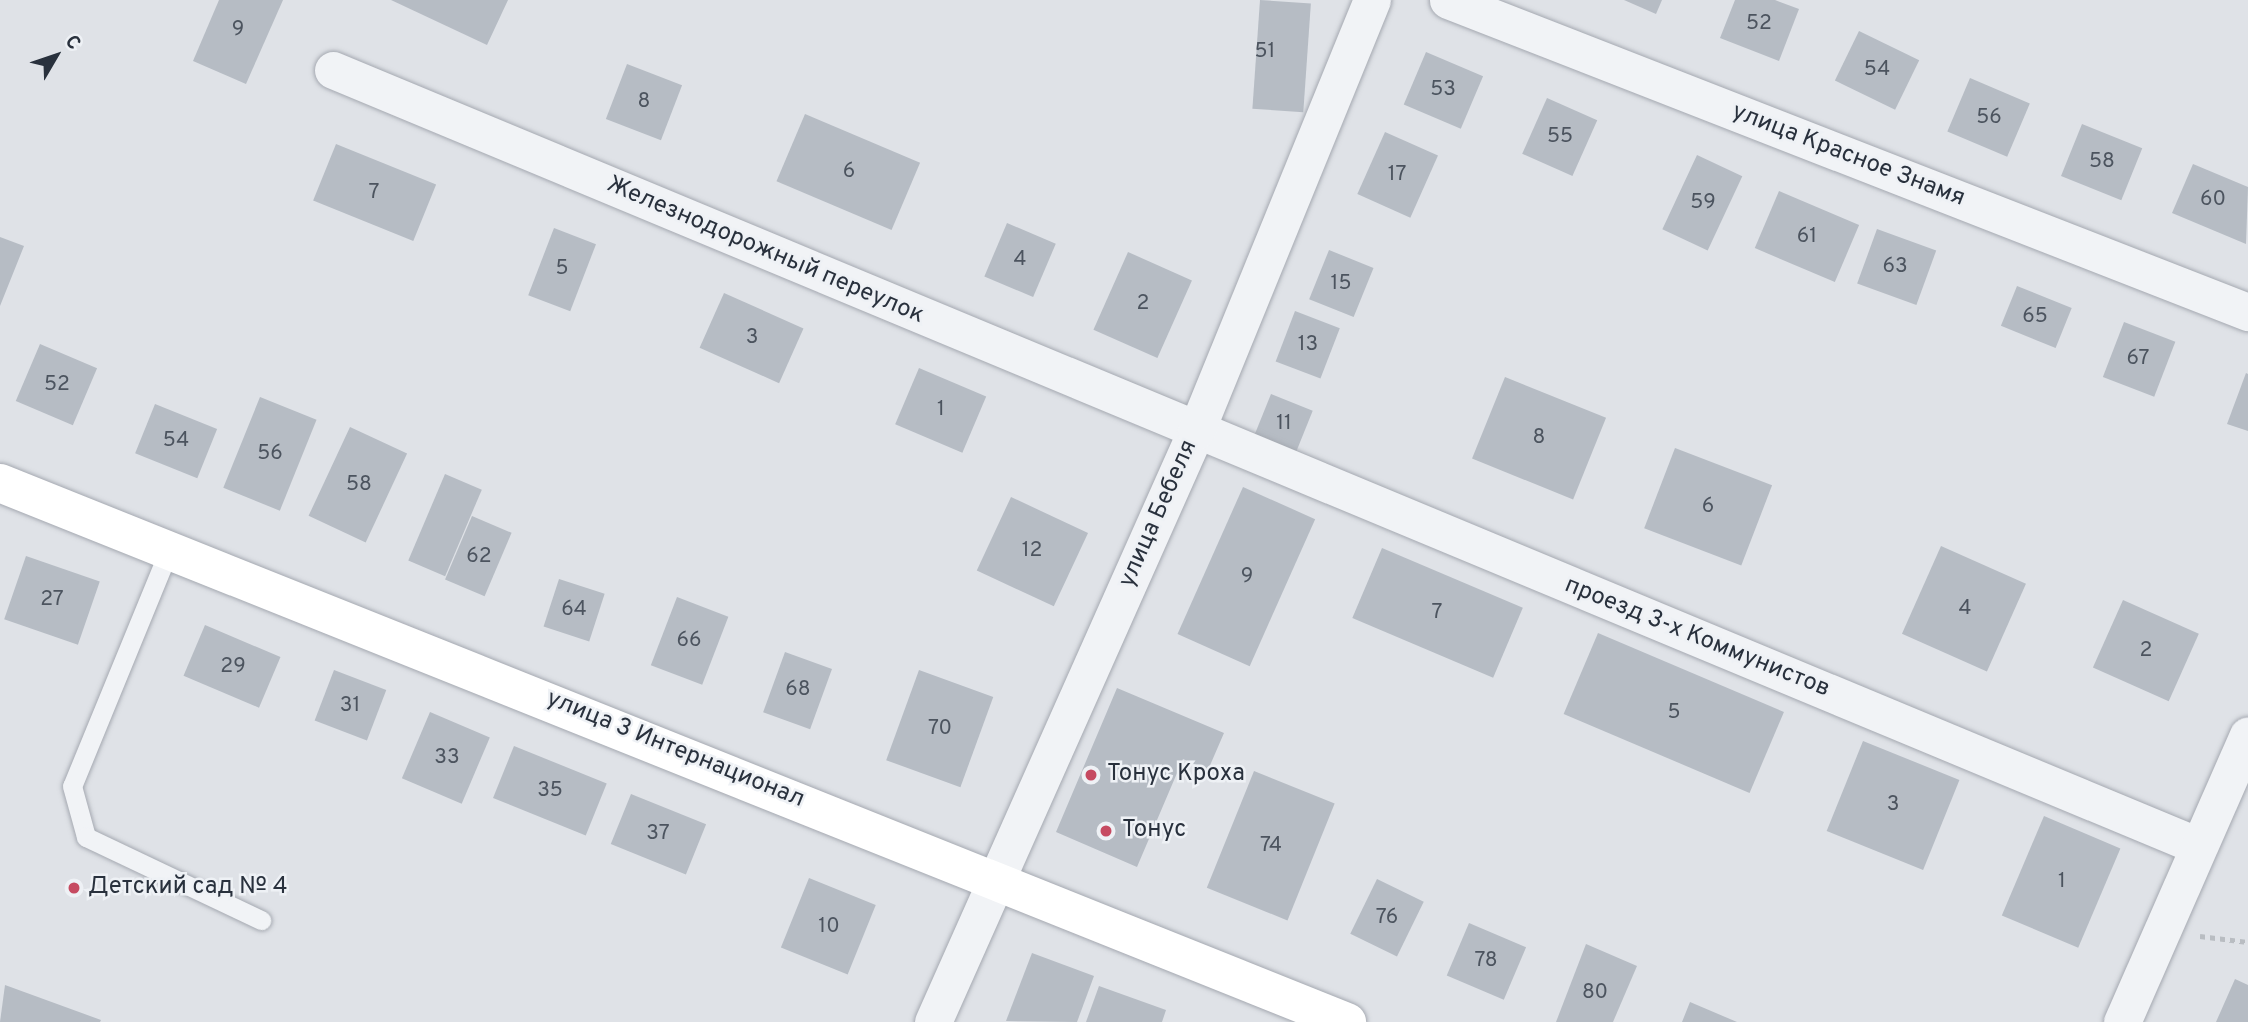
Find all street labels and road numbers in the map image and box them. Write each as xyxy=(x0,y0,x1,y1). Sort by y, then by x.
street label: улица Красное Знамя xyxy=(1727,98,1969,214)
street label: Железнодорожный переулок xyxy=(602,171,928,331)
street label: улица Бебеля xyxy=(1114,436,1204,592)
street label: проезд 3-х Коммунистов xyxy=(1560,572,1834,704)
street label: улица 3 Интернационал xyxy=(542,685,808,815)

